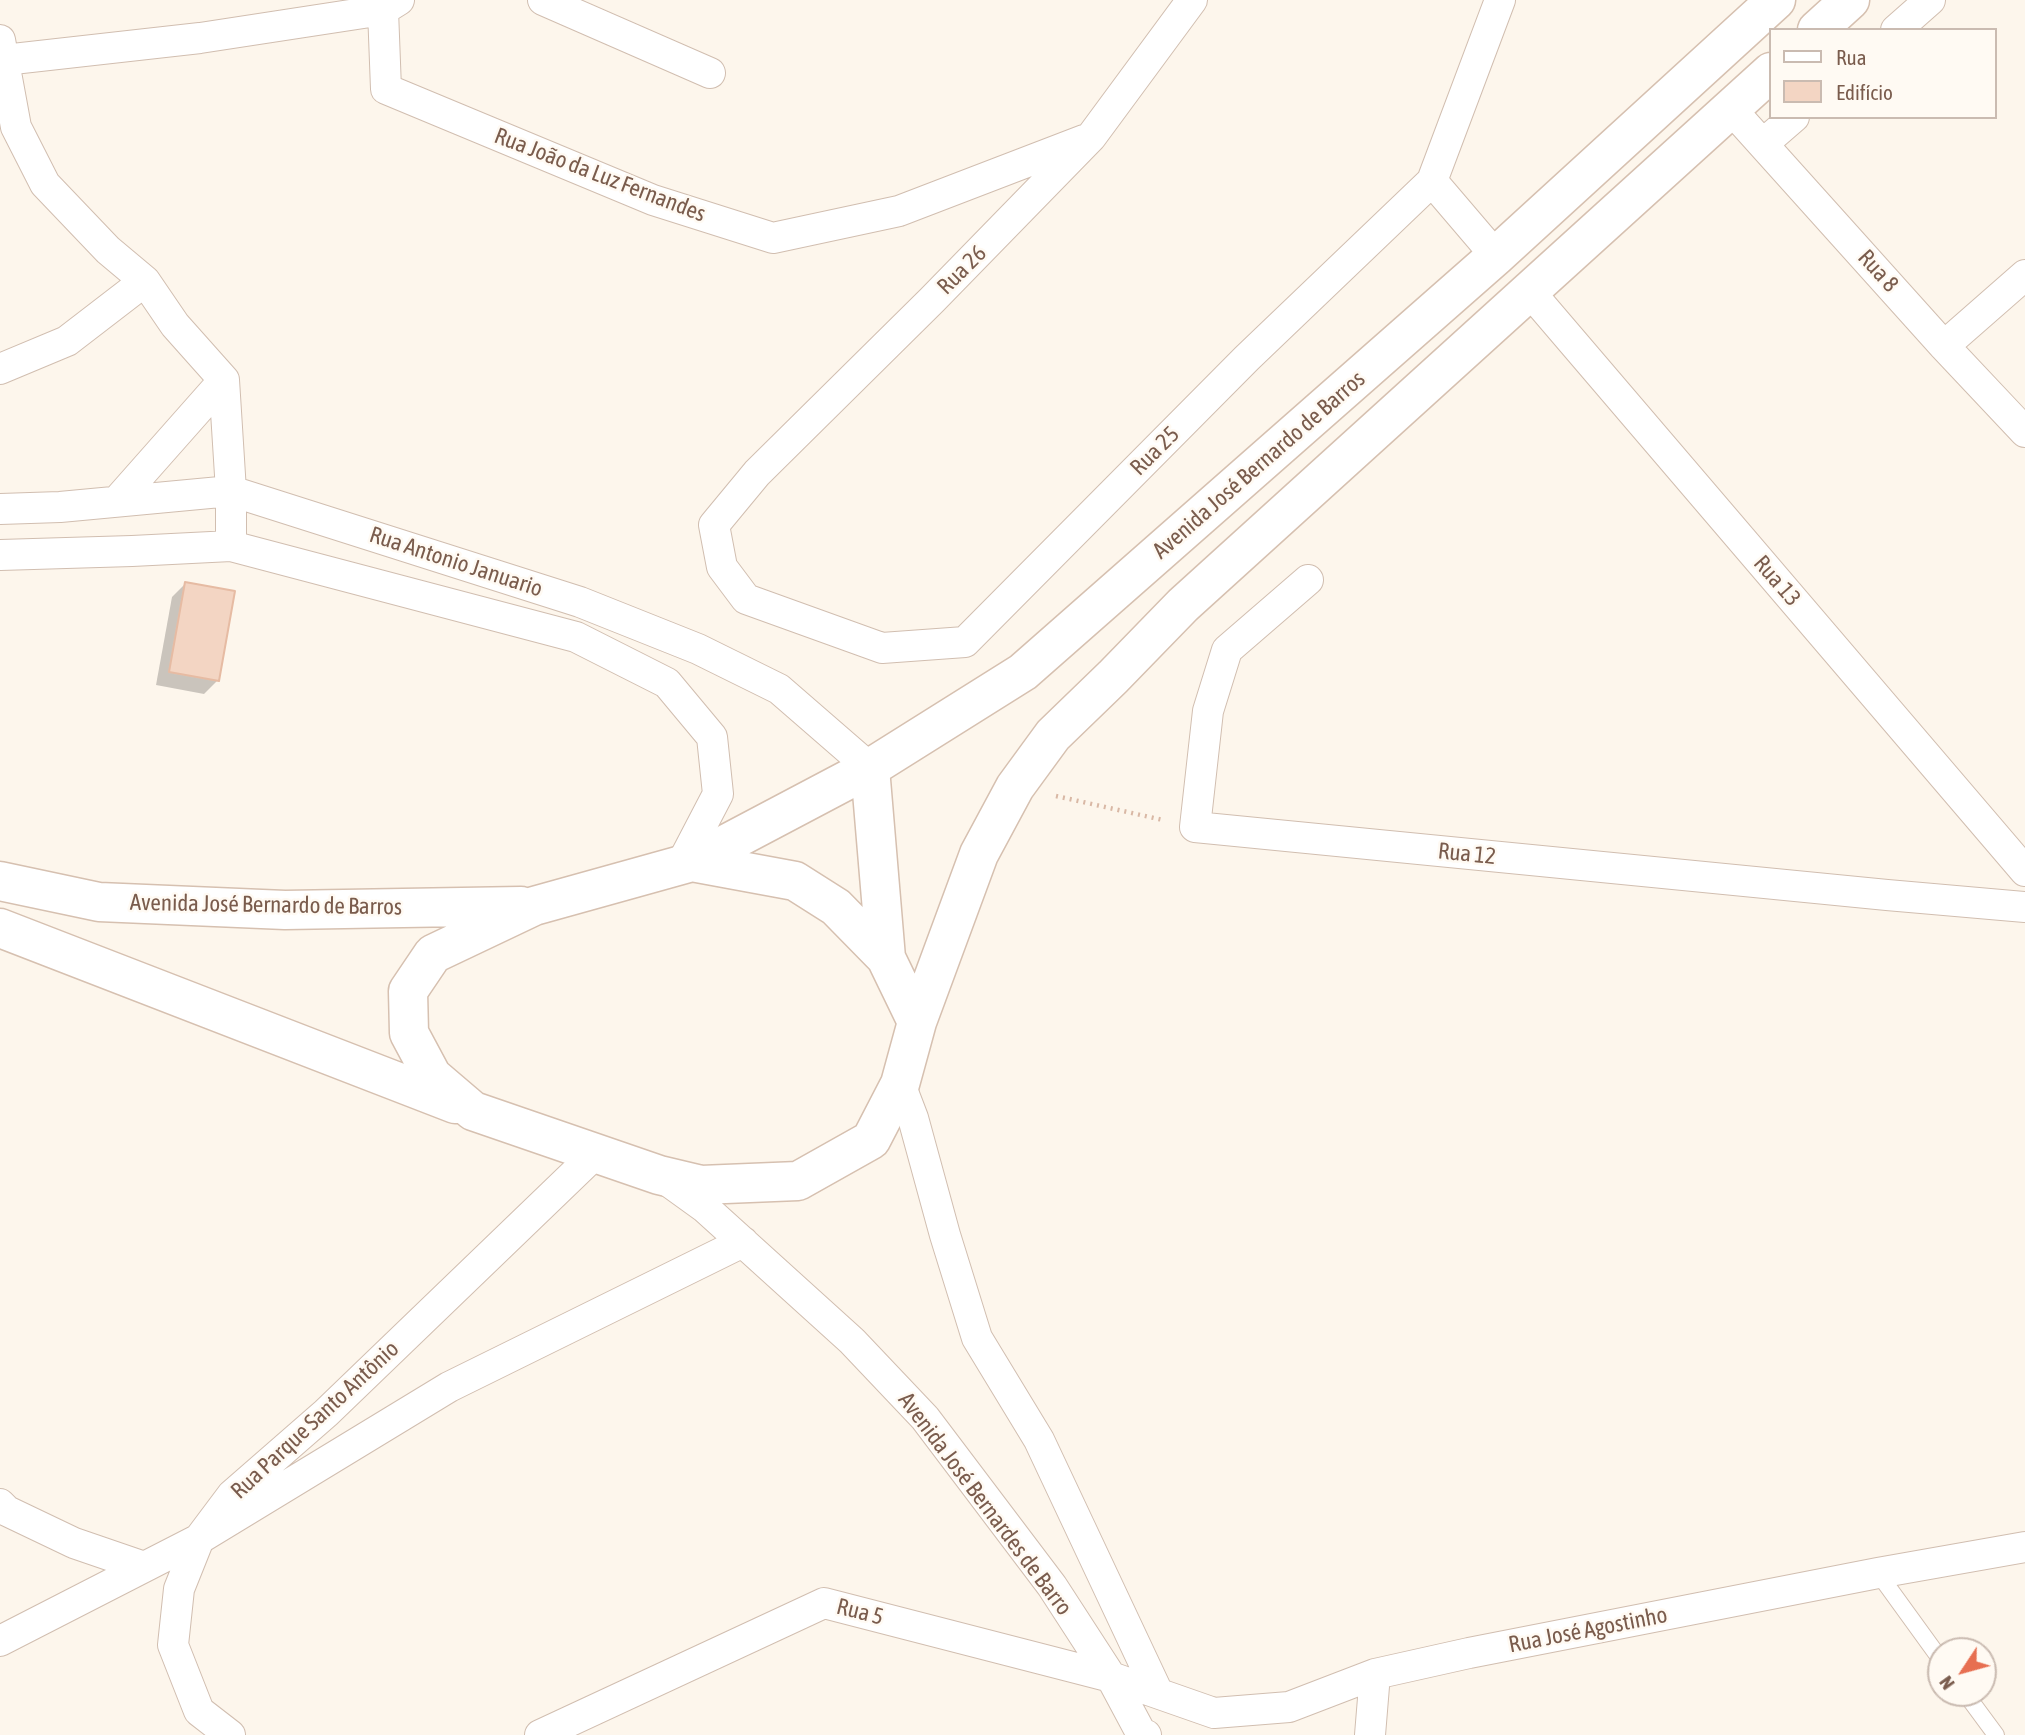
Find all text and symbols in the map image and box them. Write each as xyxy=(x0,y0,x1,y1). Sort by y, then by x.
legend xyxy=(1770,28,1997,119)
text: Rua xyxy=(1836,45,1866,69)
text: Edifício xyxy=(1836,80,1893,104)
street label: Rua João da Luz Fernandes xyxy=(491,122,709,228)
street label: Rua 26 xyxy=(932,240,992,300)
street label: Rua 8 xyxy=(1852,244,1904,298)
street label: Avenida José Bernardo de Barros xyxy=(1147,365,1371,565)
street label: Rua 25 xyxy=(1125,421,1185,481)
street label: Rua Antonio Januario xyxy=(366,521,546,603)
street label: Rua 13 xyxy=(1748,550,1806,612)
street label: Rua 12 xyxy=(1437,837,1497,871)
street label: Avenida José Bernardo de Barros xyxy=(130,889,402,921)
street label: Rua Parque Santo Antônio xyxy=(225,1335,405,1505)
street label: Avenida José Bernardes de Barro xyxy=(892,1387,1078,1621)
street label: Rua 5 xyxy=(834,1593,886,1631)
street label: Rua José Agostinho xyxy=(1506,1601,1670,1659)
north arrow xyxy=(1927,1637,1997,1707)
text: N xyxy=(1934,1672,1959,1694)

